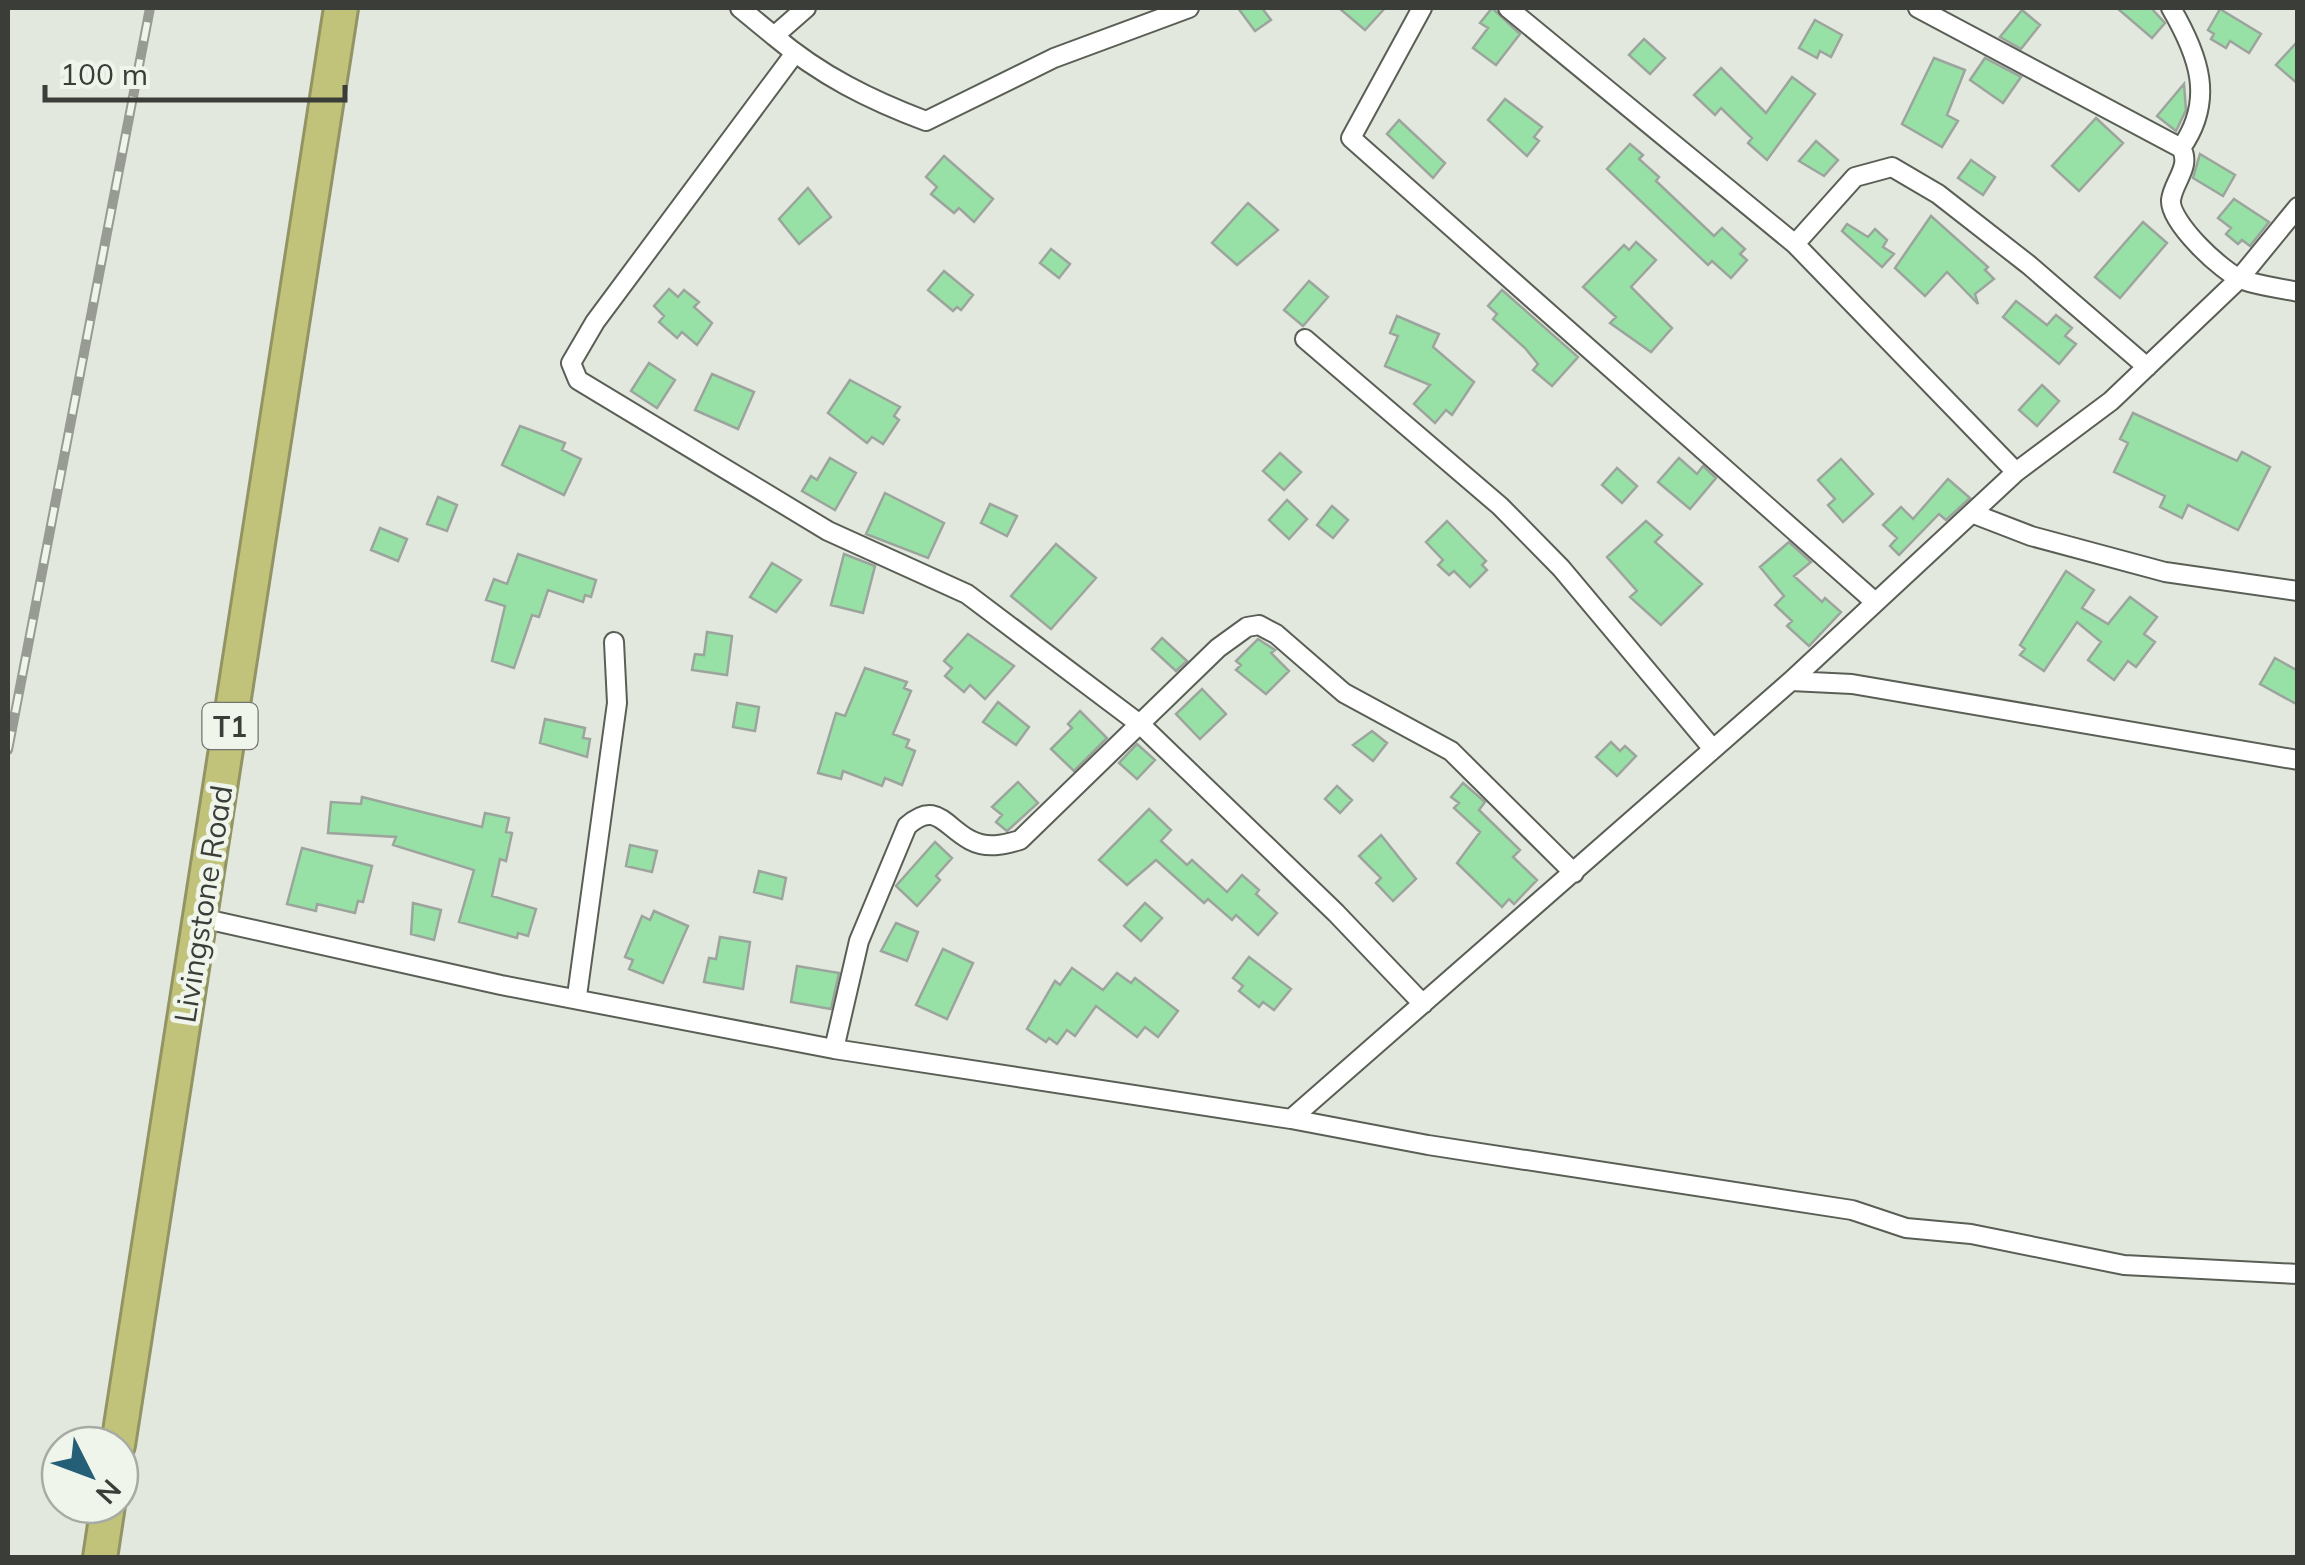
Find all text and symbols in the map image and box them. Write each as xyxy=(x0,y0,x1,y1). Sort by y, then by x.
scale bar xyxy=(45,40,345,102)
text: 100 m xyxy=(60,55,148,93)
road number: T1 xyxy=(202,703,258,749)
street label: Livingstone Road xyxy=(165,783,241,1025)
north arrow xyxy=(40,1425,140,1525)
text: N xyxy=(89,1472,129,1512)

